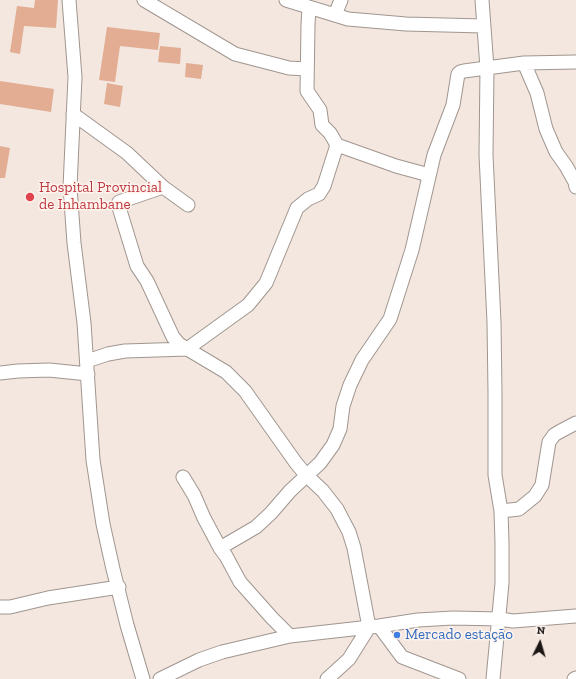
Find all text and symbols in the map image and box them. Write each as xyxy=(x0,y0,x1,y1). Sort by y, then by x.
place label: Hospital Provincial de Inhambane xyxy=(39,179,162,214)
marker: Hospital Provincial de Inhambane xyxy=(24,191,36,203)
north arrow xyxy=(520,623,560,663)
text: N xyxy=(536,624,546,637)
place label: Mercado estação xyxy=(405,626,513,644)
marker: Mercado estação xyxy=(392,630,402,640)

